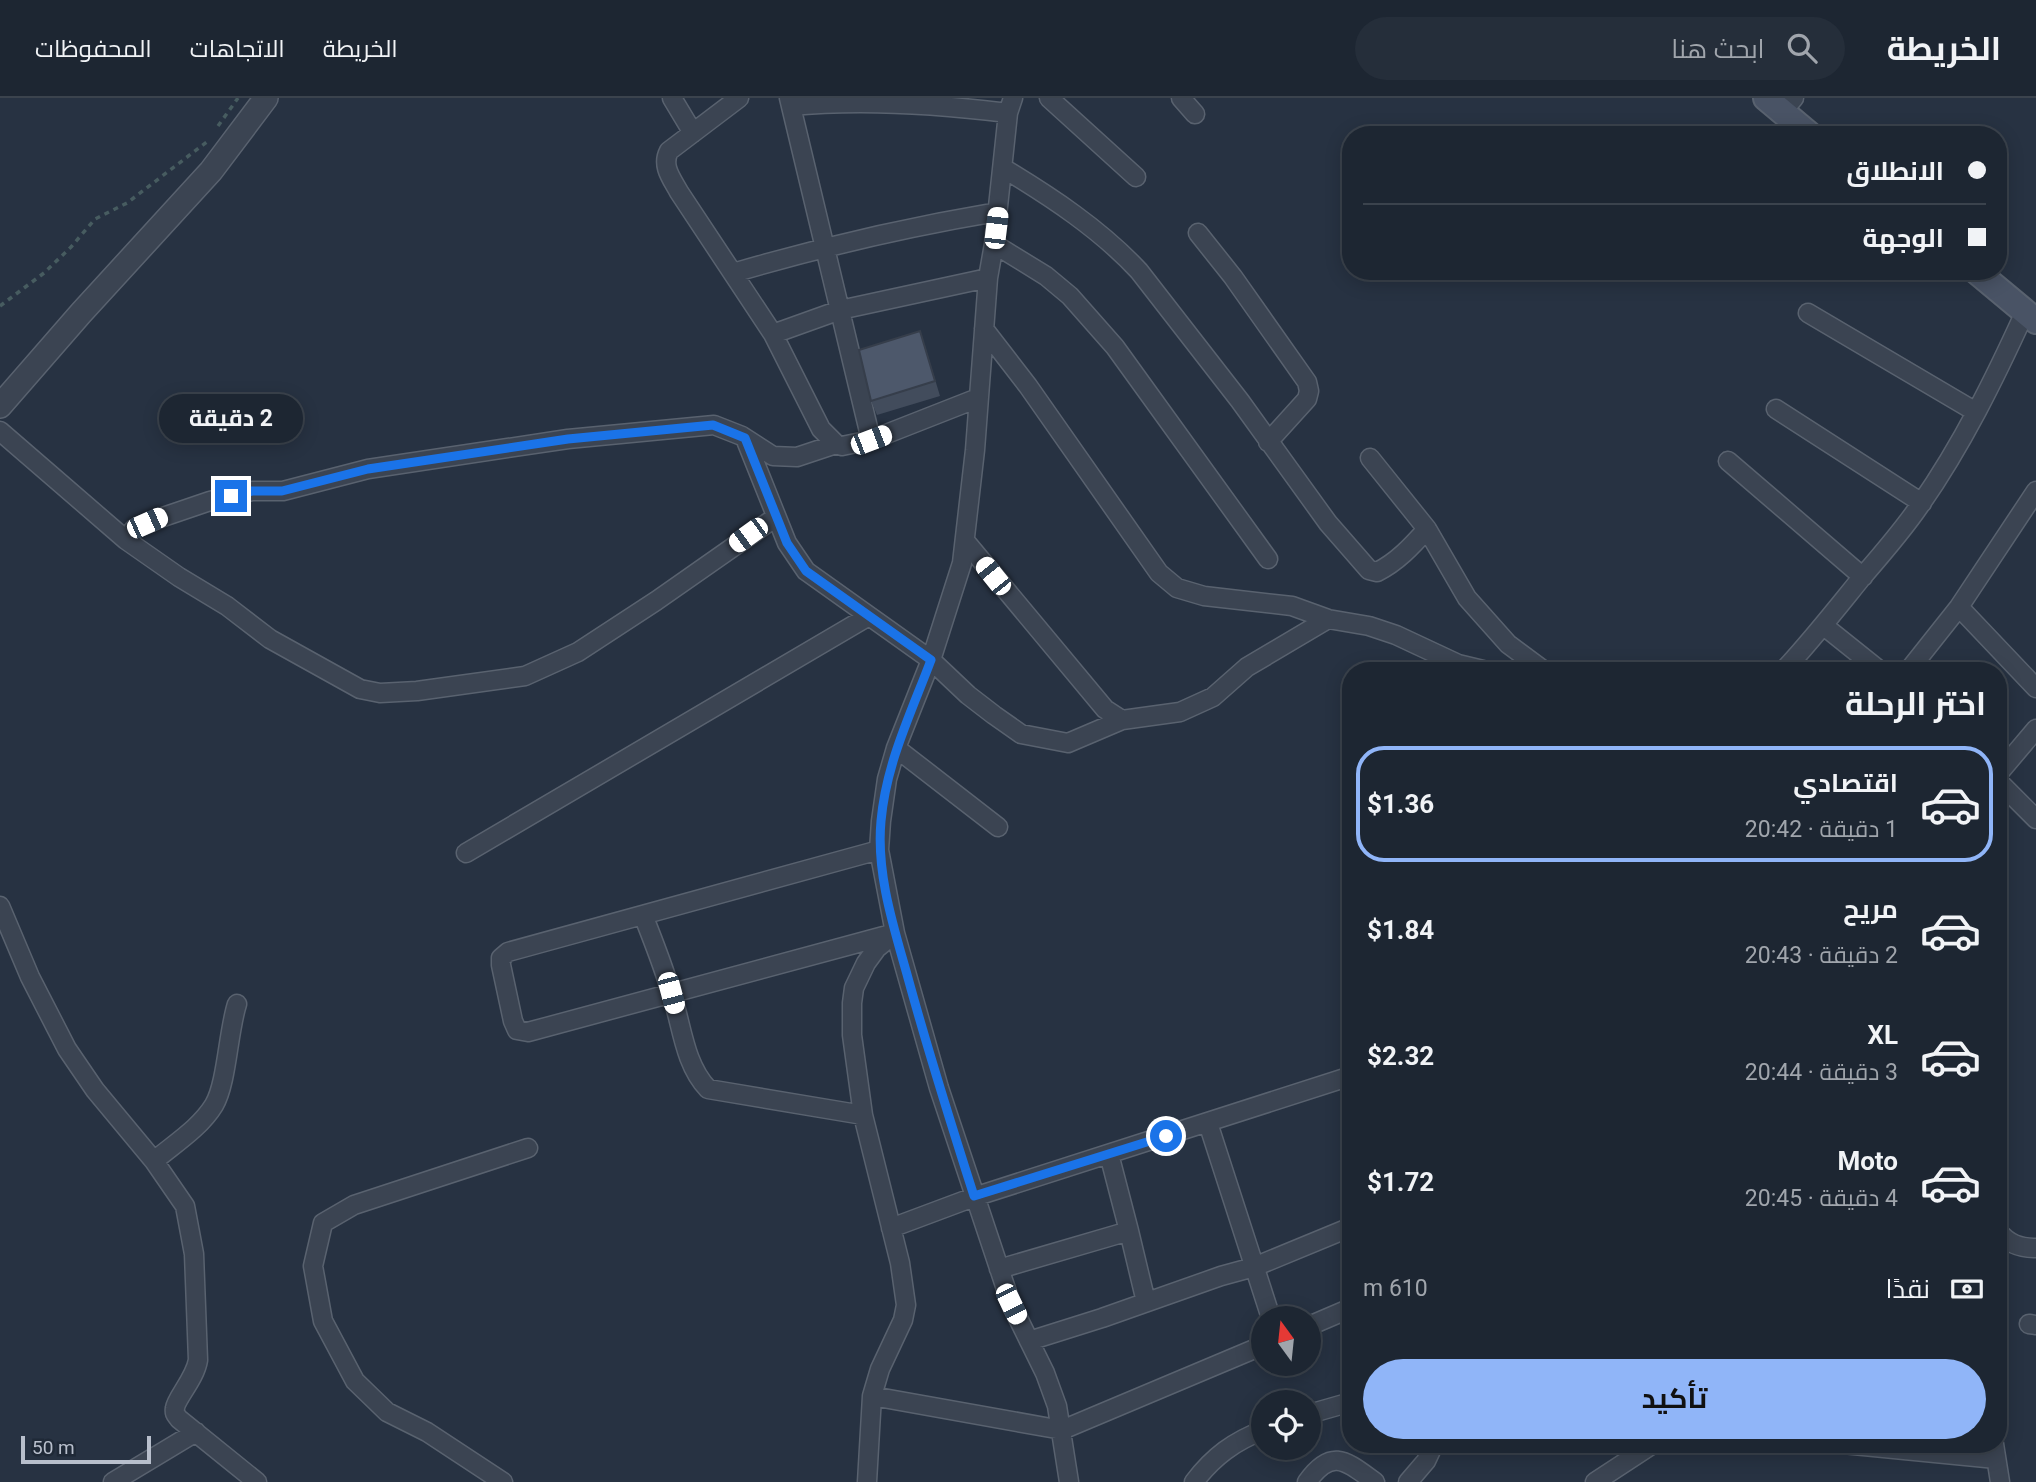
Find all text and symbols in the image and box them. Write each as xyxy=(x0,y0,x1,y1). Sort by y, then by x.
search box xyxy=(1355,17,1845,80)
icon: search xyxy=(1783,29,1821,67)
text: الخريطة xyxy=(1887,29,2001,68)
text: ابحث هنا xyxy=(1671,34,1765,64)
text: المحفوظات xyxy=(35,35,152,63)
text: الاتجاهات xyxy=(190,35,285,63)
text: الخريطة xyxy=(323,35,398,63)
text: الانطلاق xyxy=(1846,156,1944,186)
car xyxy=(984,206,1009,250)
text: الوجهة xyxy=(1863,223,1944,253)
callout: 2 دقيقة xyxy=(159,394,303,444)
text: 2 دقيقة xyxy=(189,405,273,432)
car xyxy=(848,423,895,457)
route end xyxy=(215,480,247,512)
car xyxy=(124,505,171,541)
car xyxy=(725,514,772,556)
car xyxy=(972,553,1015,599)
text: اختر الرحلة xyxy=(1845,685,1986,723)
text: اقتصادي xyxy=(1793,768,1898,798)
icon: car xyxy=(1919,773,1982,836)
text: $1.36 xyxy=(1367,789,1434,819)
text: 1 دقيقة · 20:42 xyxy=(1745,816,1898,843)
text: مريح xyxy=(1843,894,1898,924)
icon: car xyxy=(1919,899,1982,962)
text: $1.84 xyxy=(1367,915,1434,945)
text: 2 دقيقة · 20:43 xyxy=(1745,942,1898,969)
car xyxy=(656,970,687,1016)
text: XL xyxy=(1867,1020,1898,1050)
icon: car xyxy=(1919,1025,1982,1088)
text: $2.32 xyxy=(1367,1041,1434,1071)
text: 3 دقيقة · 20:44 xyxy=(1745,1059,1898,1086)
route start xyxy=(1150,1120,1182,1152)
text: Moto xyxy=(1837,1146,1898,1176)
icon: car xyxy=(1919,1151,1982,1214)
text: $1.72 xyxy=(1367,1167,1434,1197)
text: 4 دقيقة · 20:45 xyxy=(1745,1185,1898,1212)
icon: cash xyxy=(1948,1270,1986,1308)
text: نقدًا xyxy=(1886,1274,1930,1304)
text: 610 m xyxy=(1363,1275,1428,1302)
car xyxy=(993,1281,1030,1327)
north arrow xyxy=(1251,1306,1321,1376)
map controls xyxy=(1251,1306,1321,1460)
button: تأكيد xyxy=(1363,1359,1986,1439)
button: locate xyxy=(1251,1390,1321,1460)
scale bar xyxy=(21,1433,150,1465)
text: 50 m xyxy=(32,1436,75,1459)

